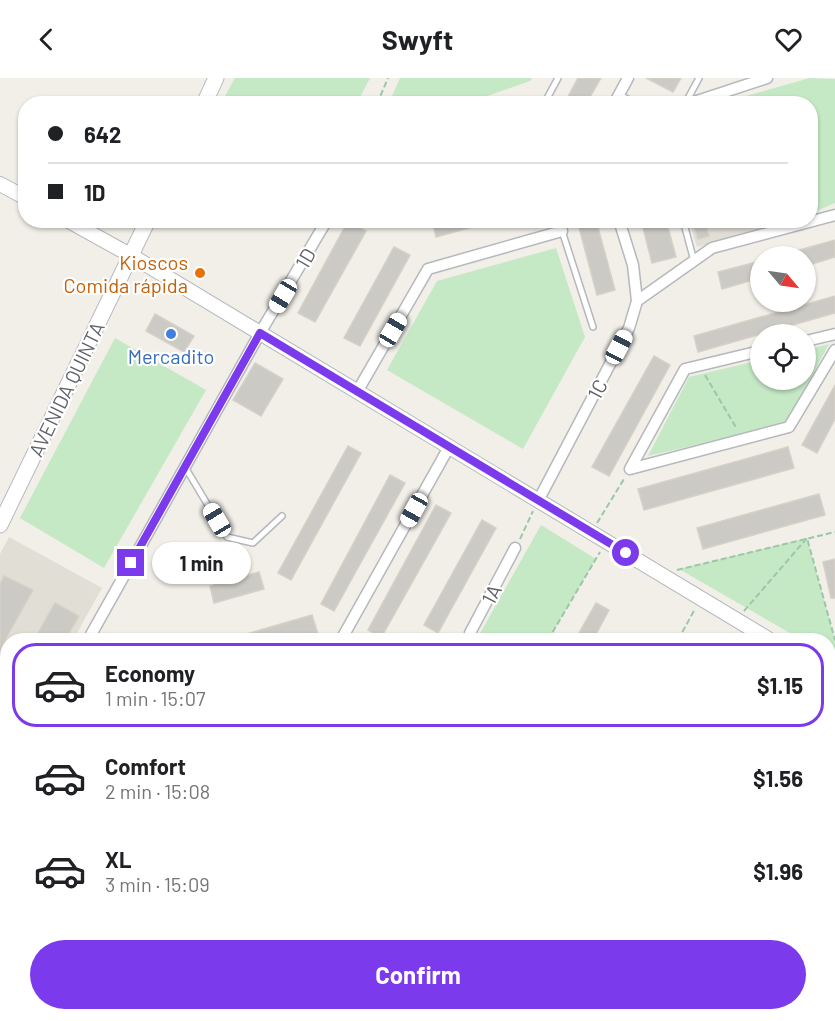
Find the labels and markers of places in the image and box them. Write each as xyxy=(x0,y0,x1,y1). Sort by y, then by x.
place label: Kioscos Comida rápida xyxy=(63,250,188,297)
marker: Kioscos Comida rápida xyxy=(193,266,207,280)
marker: Mercadito xyxy=(164,327,178,341)
place label: Mercadito xyxy=(128,344,214,368)

